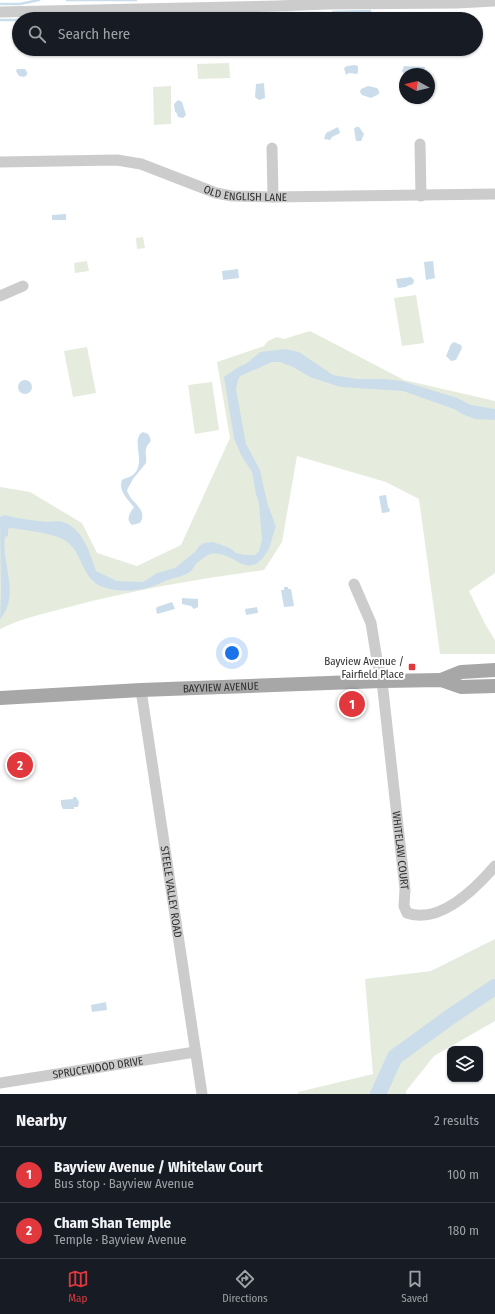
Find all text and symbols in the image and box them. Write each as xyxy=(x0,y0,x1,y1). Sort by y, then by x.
search box xyxy=(12,12,483,56)
icon: search xyxy=(26,23,48,45)
text: Search here xyxy=(58,25,130,43)
north arrow xyxy=(399,68,435,104)
street label: OLD ENGLISH LANE xyxy=(202,182,287,204)
your location xyxy=(222,643,242,663)
place label: Bayview Avenue / Fairfield Place xyxy=(324,655,404,681)
marker: Bayview Avenue / Fairfield Place xyxy=(407,662,417,672)
street label: BAYVIEW AVENUE xyxy=(183,679,259,695)
pin: 1 xyxy=(339,689,365,719)
pin: 2 xyxy=(7,750,33,780)
street label: WHITELAW COURT xyxy=(390,810,412,891)
street label: STEELE VALLEY ROAD xyxy=(158,845,185,938)
map controls xyxy=(447,1046,483,1082)
button: layers xyxy=(447,1046,483,1082)
street label: SPRUCEWOOD DRIVE xyxy=(52,1054,144,1081)
text: Nearby xyxy=(16,1110,67,1131)
text: 2 results xyxy=(434,1113,479,1128)
text: Bayview Avenue / Whitelaw Court xyxy=(54,1158,263,1176)
text: 1 xyxy=(26,1167,32,1182)
text: 100 m xyxy=(447,1167,479,1182)
text: Bus stop · Bayview Avenue xyxy=(54,1176,194,1191)
text: Cham Shan Temple xyxy=(54,1214,171,1232)
text: 2 xyxy=(26,1223,32,1238)
text: 180 m xyxy=(448,1223,479,1238)
text: Temple · Bayview Avenue xyxy=(54,1232,187,1247)
tab: Map xyxy=(67,1268,89,1305)
tab: Directions xyxy=(222,1268,268,1305)
tab: Saved xyxy=(401,1268,428,1305)

